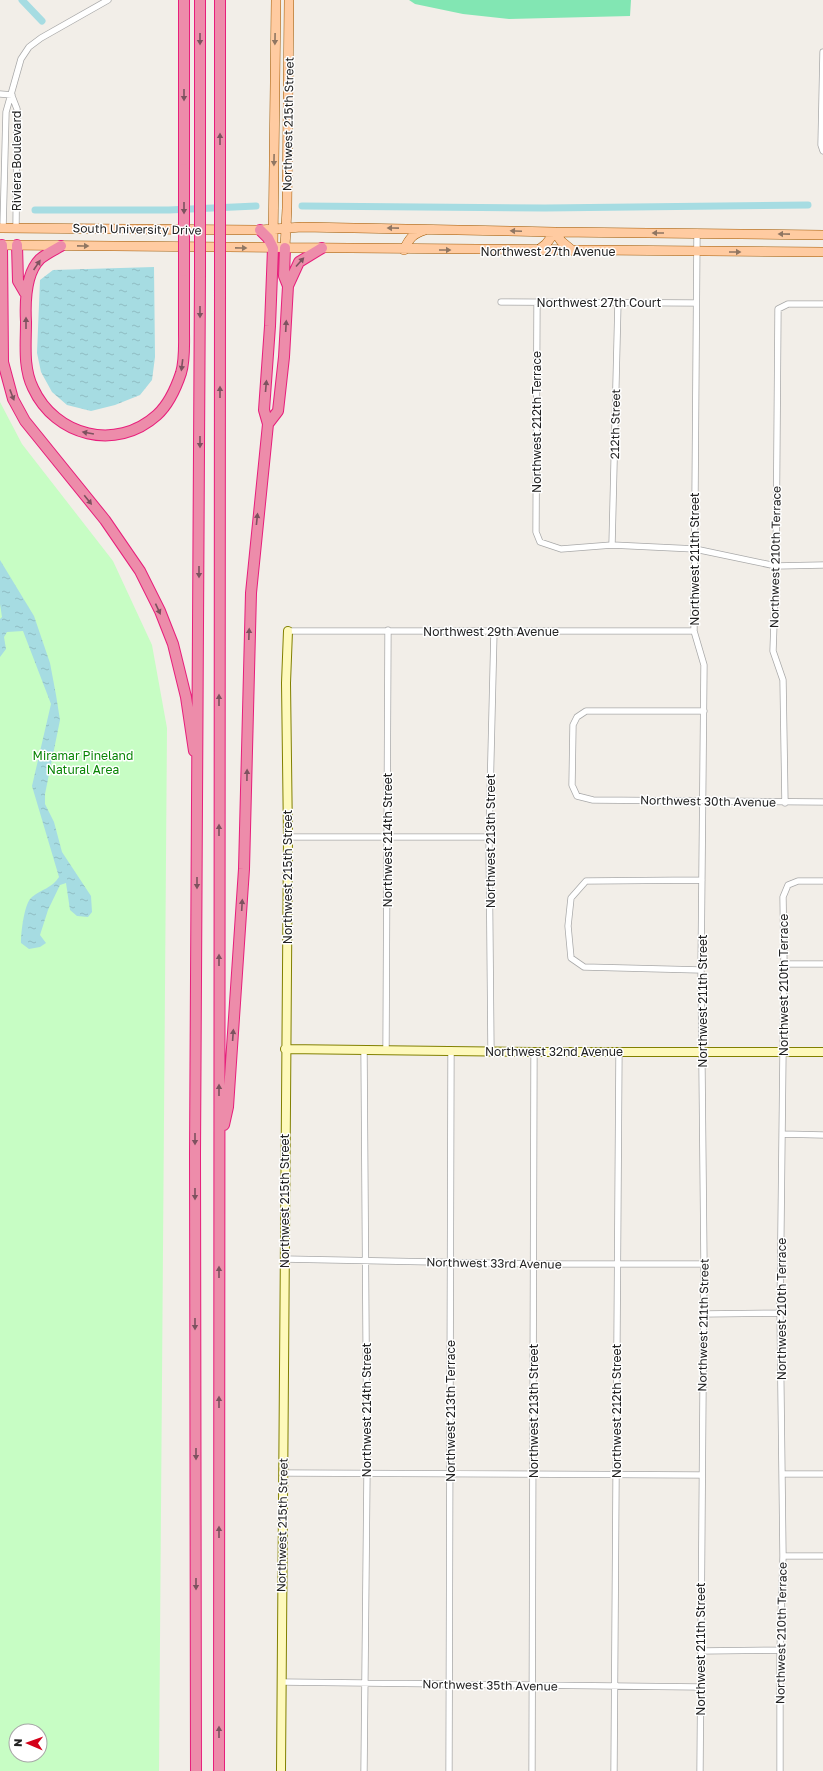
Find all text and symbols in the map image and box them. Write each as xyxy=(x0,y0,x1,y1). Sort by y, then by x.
one-way arrow xyxy=(197,33,203,46)
one-way arrow xyxy=(272,33,278,46)
street label: Northwest 215th Street xyxy=(279,56,297,191)
one-way arrow xyxy=(181,89,187,102)
street label: Riviera Boulevard xyxy=(9,111,24,211)
one-way arrow xyxy=(217,132,223,145)
one-way arrow xyxy=(271,154,277,167)
one-way arrow xyxy=(181,202,187,215)
street label: South University Drive xyxy=(72,220,202,238)
one-way arrow xyxy=(386,225,399,231)
one-way arrow xyxy=(509,228,522,234)
one-way arrow xyxy=(651,230,664,236)
one-way arrow xyxy=(777,231,790,237)
one-way arrow xyxy=(77,243,89,250)
street label: Northwest 27th Avenue xyxy=(481,244,615,259)
one-way arrow xyxy=(235,245,248,251)
one-way arrow xyxy=(439,247,452,253)
one-way arrow xyxy=(729,249,742,255)
one-way arrow xyxy=(295,257,304,267)
one-way arrow xyxy=(33,260,41,270)
street label: Northwest 27th Court xyxy=(537,295,662,310)
one-way arrow xyxy=(197,306,203,319)
one-way arrow xyxy=(23,316,29,329)
one-way arrow xyxy=(283,320,290,332)
street label: Northwest 212th Terrace xyxy=(529,351,544,493)
one-way arrow xyxy=(179,359,185,371)
one-way arrow xyxy=(263,380,270,392)
one-way arrow xyxy=(217,385,223,398)
street label: 212th Street xyxy=(607,388,623,459)
one-way arrow xyxy=(10,389,16,401)
one-way arrow xyxy=(82,430,94,436)
one-way arrow xyxy=(197,436,203,449)
street label: Northwest 210th Terrace xyxy=(766,486,784,628)
street label: Northwest 211th Street xyxy=(687,492,702,626)
one-way arrow xyxy=(84,494,93,505)
one-way arrow xyxy=(254,513,261,525)
one-way arrow xyxy=(196,566,202,579)
one-way arrow xyxy=(155,603,161,614)
street label: Northwest 29th Avenue xyxy=(423,624,559,639)
one-way arrow xyxy=(246,627,252,640)
one-way arrow xyxy=(216,693,222,706)
park label: Miramar Pineland Natural Area xyxy=(33,748,133,777)
one-way arrow xyxy=(244,769,251,781)
street label: Northwest 214th Street xyxy=(380,772,395,907)
street label: Northwest 213th Street xyxy=(483,774,498,908)
street label: Northwest 30th Avenue xyxy=(640,792,776,810)
street label: Northwest 215th Street xyxy=(280,810,295,944)
one-way arrow xyxy=(216,823,222,836)
one-way arrow xyxy=(194,877,200,890)
one-way arrow xyxy=(238,899,245,911)
street label: Northwest 210th Terrace xyxy=(776,914,791,1056)
street label: Northwest 211th Street xyxy=(695,934,710,1068)
one-way arrow xyxy=(216,953,222,966)
one-way arrow xyxy=(229,1029,236,1041)
street label: Northwest 32nd Avenue xyxy=(485,1044,623,1059)
one-way arrow xyxy=(216,1083,222,1096)
one-way arrow xyxy=(192,1133,198,1146)
street label: Northwest 215th Street xyxy=(277,1134,292,1268)
one-way arrow xyxy=(192,1188,198,1201)
street label: Northwest 210th Terrace xyxy=(774,1238,789,1380)
street label: Northwest 33rd Avenue xyxy=(426,1254,562,1272)
street label: Northwest 211th Street xyxy=(694,1258,712,1392)
one-way arrow xyxy=(216,1265,222,1278)
one-way arrow xyxy=(192,1318,198,1331)
street label: Northwest 213th Terrace xyxy=(443,1340,458,1482)
street label: Northwest 214th Street xyxy=(359,1342,374,1477)
street label: Northwest 213th Street xyxy=(526,1344,541,1478)
street label: Northwest 212th Street xyxy=(609,1344,624,1478)
one-way arrow xyxy=(216,1395,222,1408)
one-way arrow xyxy=(193,1448,199,1461)
street label: Northwest 215th Street xyxy=(273,1457,291,1592)
one-way arrow xyxy=(216,1525,222,1538)
street label: Northwest 210th Terrace xyxy=(772,1562,790,1704)
one-way arrow xyxy=(193,1578,199,1591)
street label: Northwest 211th Street xyxy=(693,1582,708,1716)
street label: Northwest 35th Avenue xyxy=(422,1676,558,1694)
north arrow xyxy=(8,1723,48,1763)
one-way arrow xyxy=(216,1725,222,1738)
text: N xyxy=(11,1738,24,1747)

